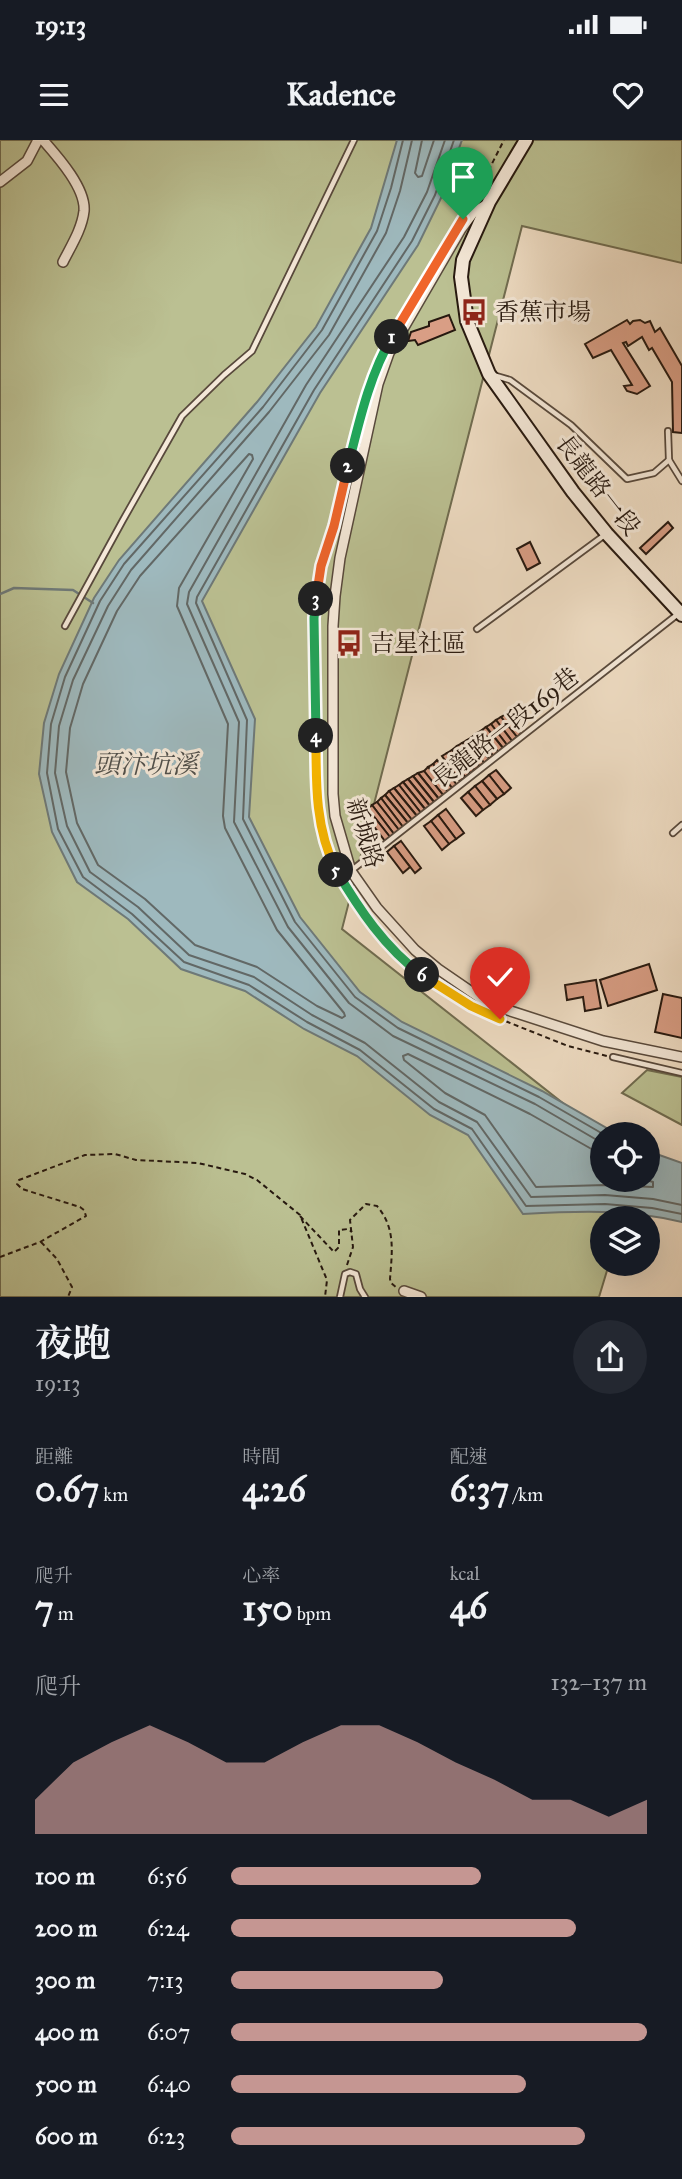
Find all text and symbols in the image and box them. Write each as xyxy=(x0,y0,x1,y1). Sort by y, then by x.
text: 19:13 xyxy=(35,9,86,41)
text: Kadence xyxy=(286,75,396,114)
icon: menu xyxy=(35,76,73,114)
icon: heart xyxy=(609,76,647,114)
pin xyxy=(433,147,493,219)
icon: arrive xyxy=(444,158,482,196)
bus stop icon: 香蕉市場 xyxy=(459,297,489,327)
place label: 香蕉市場 xyxy=(495,297,591,327)
pin: 1 xyxy=(374,320,410,354)
text: 1 xyxy=(388,325,395,348)
street label: 長龍路一段 xyxy=(549,428,647,542)
pin: 2 xyxy=(330,448,366,484)
text: 2 xyxy=(343,454,352,477)
pin: 3 xyxy=(298,582,334,616)
text: 3 xyxy=(312,587,319,610)
bus stop icon: 吉星社區 xyxy=(334,628,364,658)
place label: 吉星社區 xyxy=(370,628,466,658)
street label: 長龍路一段169巷 xyxy=(425,661,585,795)
pin: 4 xyxy=(298,718,334,754)
text: 4 xyxy=(310,724,321,747)
water label: 頭汴坑溪 xyxy=(94,748,201,780)
street label: 新城路 xyxy=(340,794,390,872)
pin: 5 xyxy=(318,852,354,888)
text: 5 xyxy=(331,858,340,881)
pin xyxy=(470,947,530,1019)
pin: 6 xyxy=(404,958,440,992)
icon: check xyxy=(481,958,519,996)
text: 6 xyxy=(417,963,426,986)
map controls xyxy=(590,1122,660,1276)
button: locate xyxy=(590,1122,660,1192)
button: layers xyxy=(590,1206,660,1276)
text: 夜跑 xyxy=(35,1320,111,1366)
button: share xyxy=(573,1320,647,1394)
text: 19:13 xyxy=(35,1369,80,1397)
text: 距離 xyxy=(35,1445,73,1468)
text: 時間 xyxy=(242,1445,280,1468)
text: 配速 xyxy=(450,1445,488,1468)
text: 0.67 xyxy=(35,1468,99,1511)
text: 4:26 xyxy=(242,1468,306,1511)
text: 6:37 xyxy=(450,1468,509,1511)
text: km xyxy=(99,1483,128,1506)
text: /km xyxy=(509,1483,543,1506)
text: kcal xyxy=(450,1562,480,1585)
text: 爬升 xyxy=(35,1564,73,1587)
text: 心率 xyxy=(242,1564,280,1587)
text: 46 xyxy=(450,1585,487,1628)
text: 7 xyxy=(35,1587,54,1630)
text: 150 xyxy=(242,1587,293,1630)
text: m xyxy=(54,1602,74,1625)
text: bpm xyxy=(293,1602,331,1625)
text: 132–137 m xyxy=(550,1668,647,1696)
text: 爬升 xyxy=(35,1672,81,1700)
text: 100 m xyxy=(35,1862,95,1890)
text: 6:56 xyxy=(147,1862,187,1890)
text: 200 m xyxy=(35,1914,97,1942)
text: 6:24 xyxy=(147,1914,189,1942)
text: 300 m xyxy=(35,1966,95,1994)
text: 7:13 xyxy=(147,1966,183,1994)
text: 400 m xyxy=(35,2018,99,2046)
text: 6:07 xyxy=(147,2018,190,2046)
text: 500 m xyxy=(35,2070,97,2098)
text: 6:40 xyxy=(147,2070,191,2098)
text: 600 m xyxy=(35,2122,98,2150)
text: 6:23 xyxy=(147,2122,185,2150)

